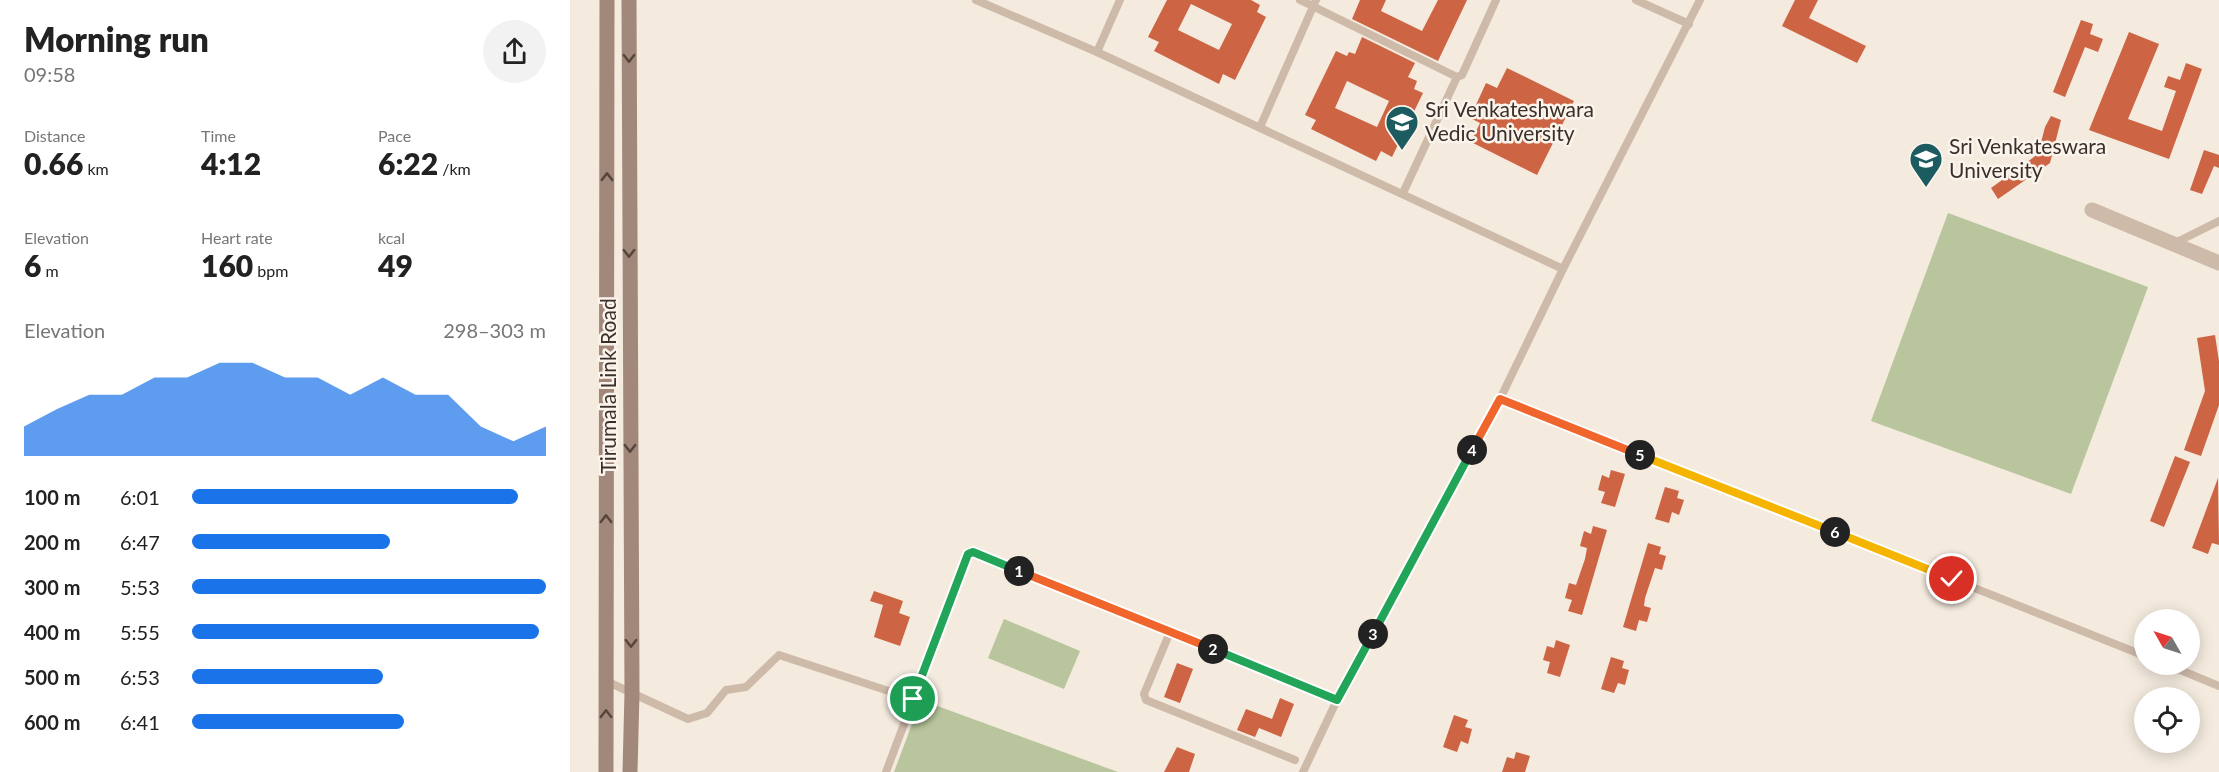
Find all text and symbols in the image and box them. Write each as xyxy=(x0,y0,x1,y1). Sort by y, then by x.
text: Morning run xyxy=(24,19,209,59)
button: share xyxy=(483,20,546,83)
one-way arrow xyxy=(623,54,635,63)
text: 09:58 xyxy=(24,62,75,86)
place label: Sri Venkateshwara Vedic University xyxy=(1425,96,1594,145)
school or university icon: Sri Venkateshwara Vedic University xyxy=(1384,104,1420,151)
text: Distance xyxy=(24,126,85,145)
text: Time xyxy=(201,126,236,145)
text: Pace xyxy=(378,126,411,145)
place label: Sri Venkateswara University xyxy=(1949,133,2106,182)
school or university icon: Sri Venkateswara University xyxy=(1908,141,1944,188)
text: 0.66 xyxy=(24,145,83,181)
text: 4:12 xyxy=(201,145,261,181)
text: 6:22 xyxy=(378,145,438,181)
text: km xyxy=(83,159,109,178)
text: /km xyxy=(438,159,471,178)
one-way arrow xyxy=(601,172,613,181)
text: Elevation xyxy=(24,228,89,247)
text: Heart rate xyxy=(201,228,273,247)
text: kcal xyxy=(378,228,405,247)
text: 6 xyxy=(24,247,41,283)
text: 160 xyxy=(201,247,253,283)
text: 49 xyxy=(378,247,413,283)
one-way arrow xyxy=(623,249,635,258)
text: m xyxy=(41,261,59,280)
text: bpm xyxy=(253,261,288,280)
street label: Tirumala Link Road xyxy=(595,298,620,474)
text: Elevation xyxy=(24,318,105,342)
text: 298–303 m xyxy=(443,318,546,342)
pin: 4 xyxy=(1457,435,1487,465)
text: 4 xyxy=(1467,440,1477,459)
pin: 5 xyxy=(1625,440,1655,470)
one-way arrow xyxy=(624,444,636,453)
text: 5 xyxy=(1635,445,1645,464)
text: 100 m xyxy=(24,485,80,509)
text: 6:01 xyxy=(120,485,160,509)
one-way arrow xyxy=(600,514,612,523)
pin: 6 xyxy=(1820,517,1850,547)
text: 6 xyxy=(1830,522,1840,541)
text: 200 m xyxy=(24,530,80,554)
text: 6:47 xyxy=(120,530,160,554)
pin xyxy=(1926,553,1977,604)
pin: 1 xyxy=(1004,556,1034,586)
text: 1 xyxy=(1014,561,1024,580)
icon: check xyxy=(1935,562,1968,595)
text: 300 m xyxy=(24,575,80,599)
text: 5:53 xyxy=(120,575,160,599)
north arrow xyxy=(2134,609,2200,675)
map controls xyxy=(2134,609,2200,753)
pin: 3 xyxy=(1358,619,1388,649)
text: 400 m xyxy=(24,620,80,644)
text: 5:55 xyxy=(120,620,160,644)
text: 3 xyxy=(1368,624,1378,643)
pin: 2 xyxy=(1198,634,1228,664)
one-way arrow xyxy=(625,639,637,648)
text: 2 xyxy=(1208,639,1218,658)
text: 500 m xyxy=(24,665,80,689)
text: 6:53 xyxy=(120,665,160,689)
pin xyxy=(887,673,938,724)
icon: arrive xyxy=(896,682,929,715)
button: locate xyxy=(2134,687,2200,753)
one-way arrow xyxy=(600,709,612,718)
text: 600 m xyxy=(24,710,80,734)
text: 6:41 xyxy=(120,710,160,734)

